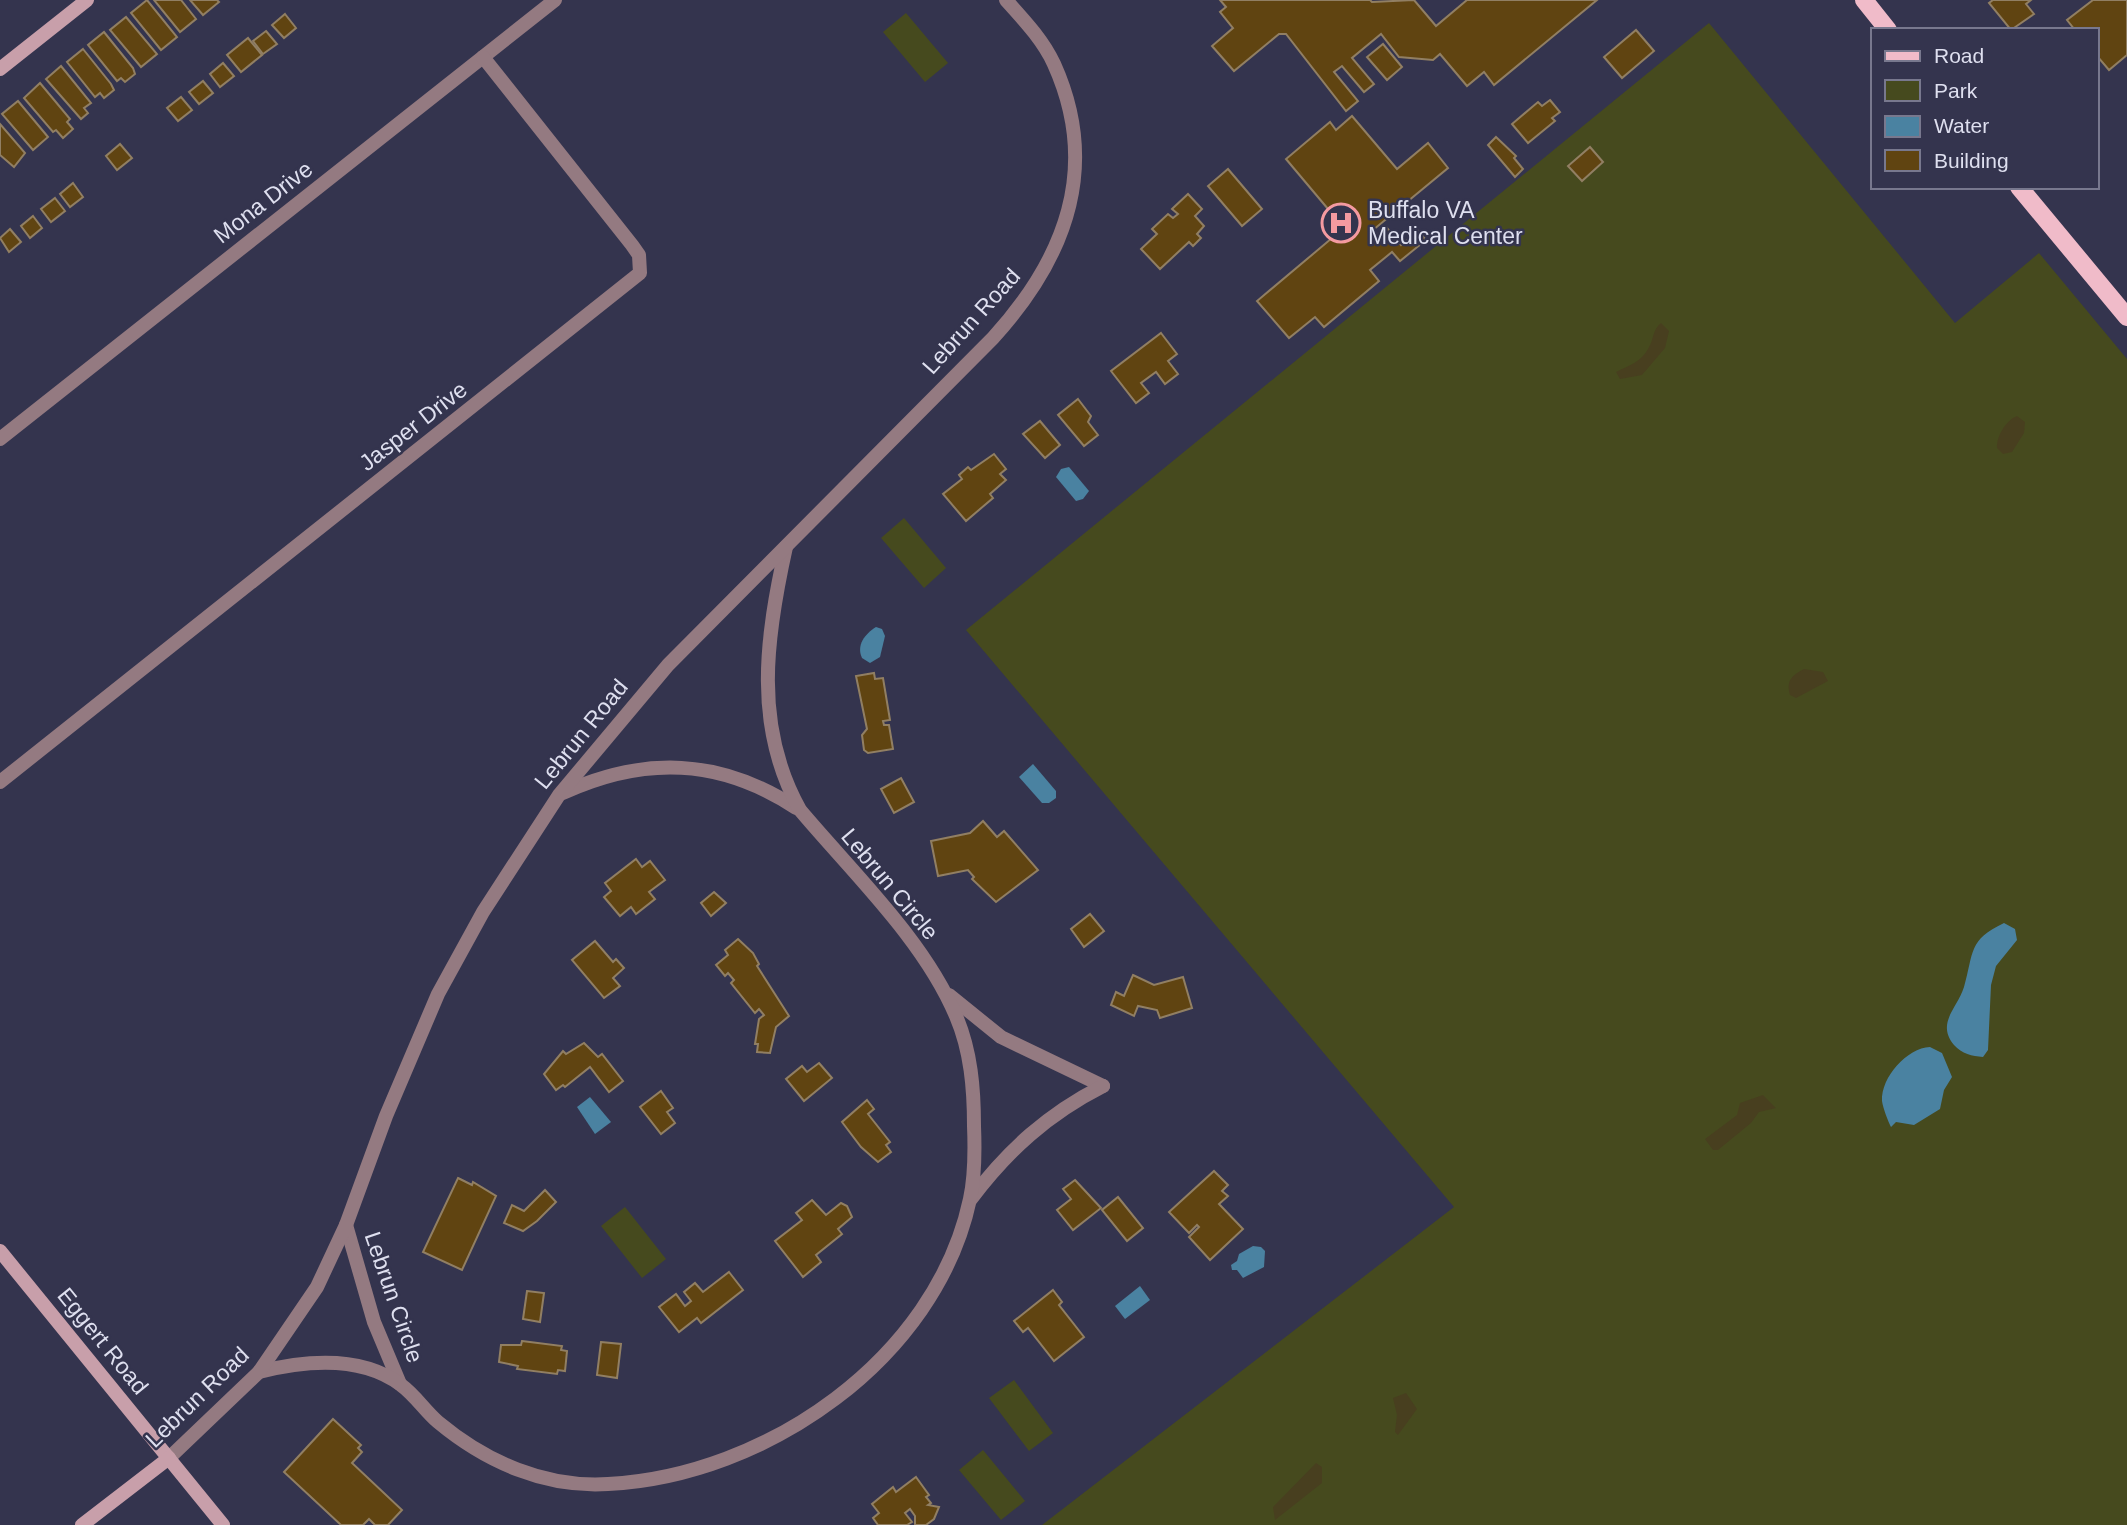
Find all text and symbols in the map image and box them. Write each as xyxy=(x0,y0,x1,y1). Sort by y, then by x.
legend xyxy=(1871,28,2099,189)
text: Road xyxy=(1934,44,1984,67)
text: Park xyxy=(1934,79,1978,102)
text: Water xyxy=(1934,114,1989,137)
text: Building xyxy=(1934,149,2009,172)
street label: Mona Drive xyxy=(209,156,317,248)
place label: Buffalo VA Medical Center xyxy=(1368,197,1523,249)
hospital icon: Buffalo VA Medical Center xyxy=(1320,202,1362,244)
street label: Lebrun Road xyxy=(917,263,1025,379)
street label: Jasper Drive xyxy=(354,376,472,476)
street label: Lebrun Road xyxy=(529,674,633,794)
street label: Lebrun Circle xyxy=(836,823,944,945)
street label: Lebrun Circle xyxy=(359,1228,429,1366)
street label: Eggert Road xyxy=(52,1283,154,1399)
street label: Lebrun Road xyxy=(140,1341,254,1453)

